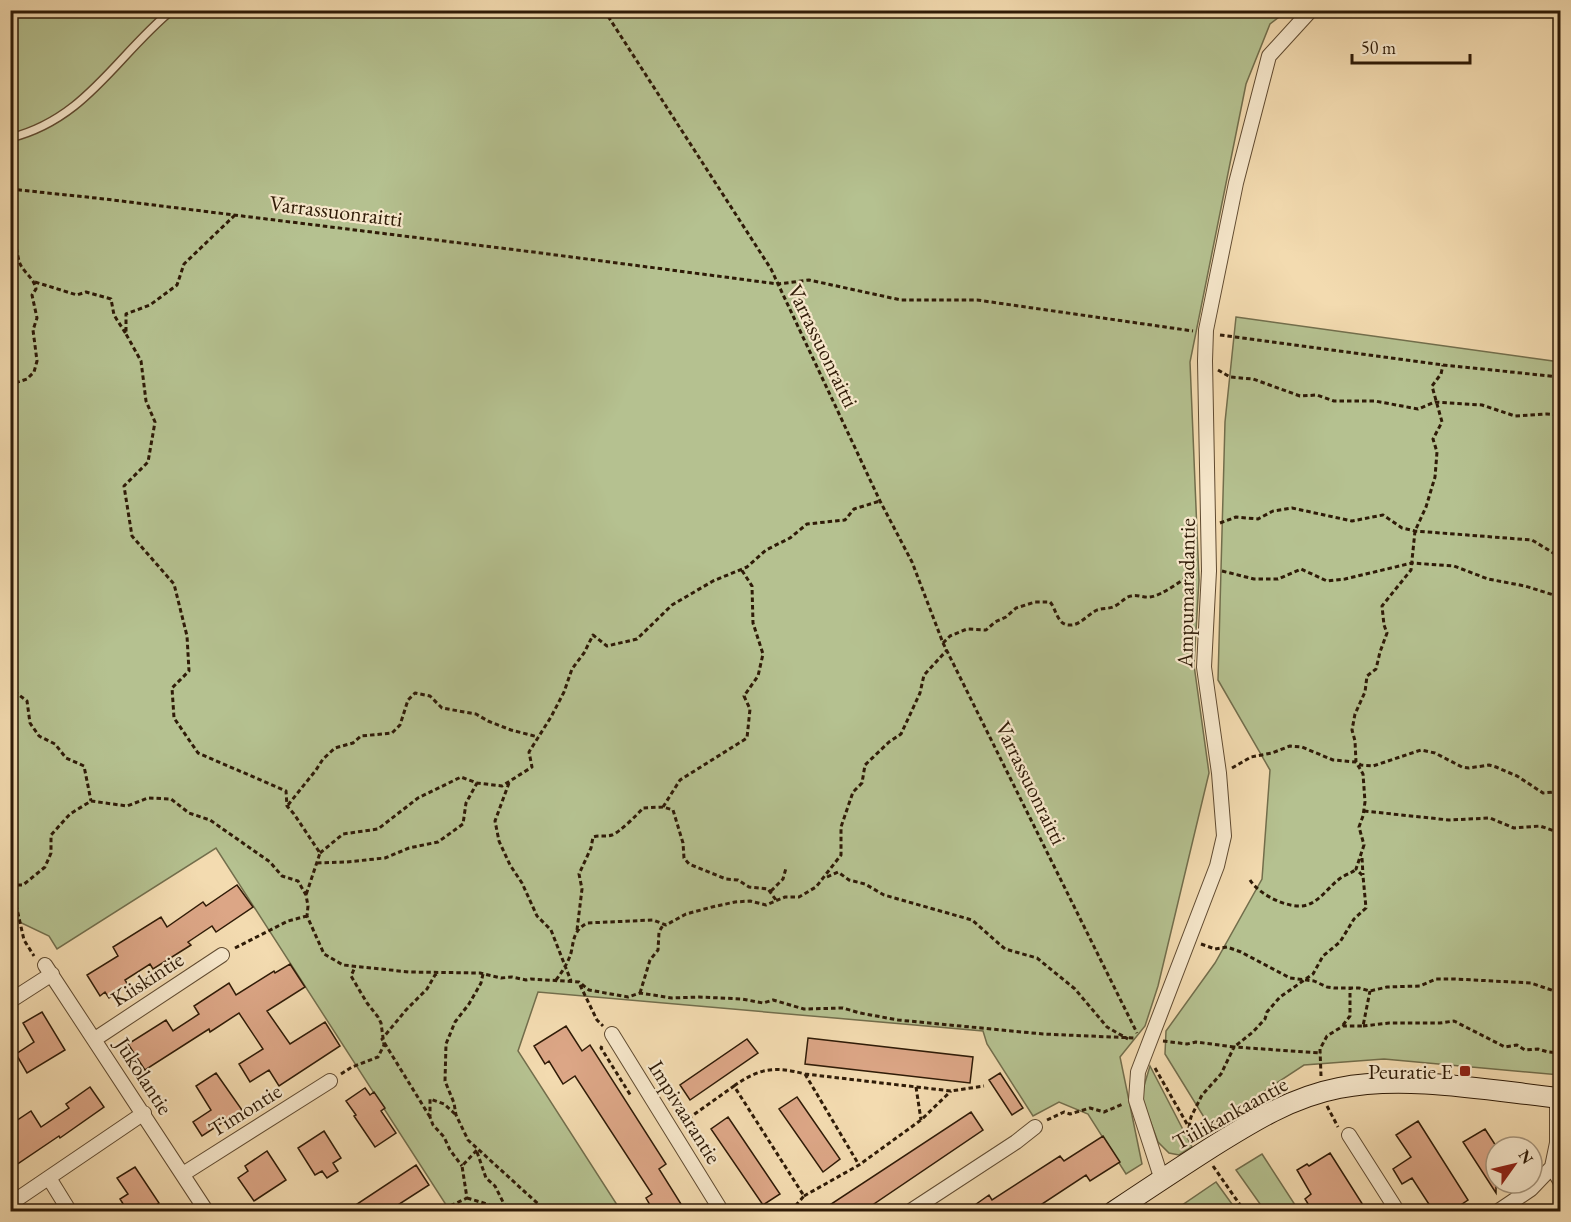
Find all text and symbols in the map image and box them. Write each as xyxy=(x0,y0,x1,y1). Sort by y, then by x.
scale bar xyxy=(1352,27,1470,65)
text: 50 m xyxy=(1361,36,1396,59)
street label: Varrassuonraitti xyxy=(268,188,404,234)
street label: Varrassuonraitti xyxy=(781,279,865,413)
street label: Ampumaradantie xyxy=(1170,517,1202,669)
street label: Varrassuonraitti xyxy=(989,716,1073,850)
street label: Kiiskintie xyxy=(105,945,189,1013)
street label: Jukolantie xyxy=(107,1030,180,1121)
street label: Impivaarantie xyxy=(642,1055,728,1170)
place label: Peuratie E xyxy=(1368,1057,1453,1086)
marker: Peuratie E xyxy=(1458,1064,1472,1078)
street label: Tiilikankaantie xyxy=(1167,1069,1293,1157)
street label: Timontie xyxy=(203,1076,287,1144)
north arrow xyxy=(1484,1135,1544,1195)
text: N xyxy=(1514,1146,1538,1168)

